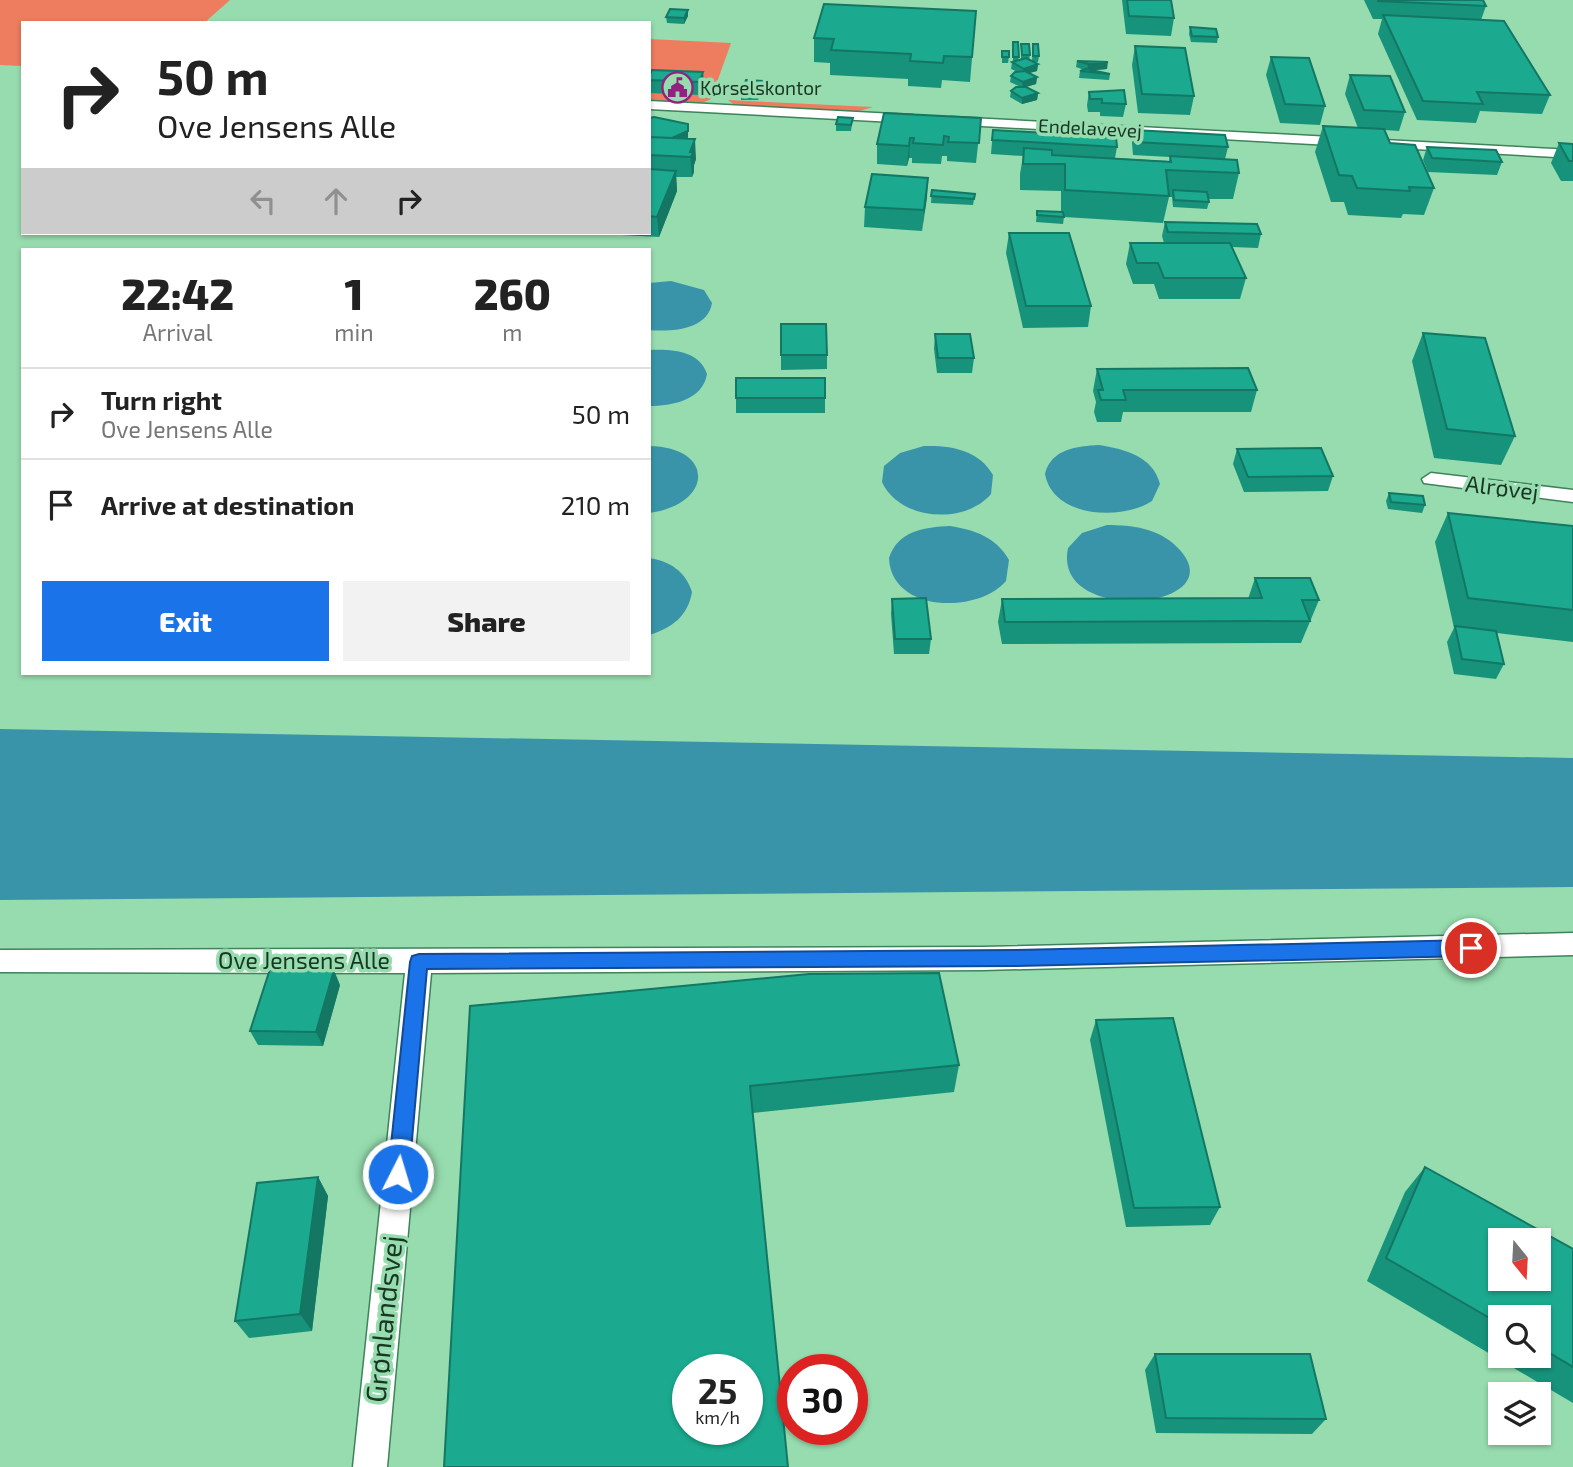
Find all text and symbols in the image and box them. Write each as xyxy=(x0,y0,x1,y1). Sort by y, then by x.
text: 50 m xyxy=(157,46,269,105)
icon: right xyxy=(42,49,133,140)
public building icon: Kørselskontor xyxy=(660,71,694,105)
place label: Kørselskontor xyxy=(700,76,822,99)
text: Ove Jensens Alle xyxy=(157,106,396,144)
street label: Endelavevej xyxy=(1038,113,1142,142)
icon: left xyxy=(244,182,282,220)
icon: ahead xyxy=(317,182,355,220)
icon: right xyxy=(390,182,428,220)
text: 22:42 xyxy=(121,268,234,318)
text: 1 xyxy=(344,268,363,318)
text: 260 xyxy=(474,268,551,318)
text: Arrival xyxy=(143,318,213,346)
text: min xyxy=(334,318,374,346)
text: m xyxy=(502,318,522,346)
text: Turn right xyxy=(101,384,222,415)
icon: right xyxy=(42,395,80,433)
text: 50 m xyxy=(572,398,630,429)
text: Ove Jensens Alle xyxy=(101,415,273,443)
street label: Alrøvej xyxy=(1464,469,1540,505)
icon: arrive xyxy=(42,486,80,524)
text: Arrive at destination xyxy=(101,489,354,520)
text: 210 m xyxy=(561,489,630,520)
button: Exit xyxy=(42,581,329,661)
button: Share xyxy=(343,581,630,661)
pin xyxy=(1441,918,1501,978)
icon: arrive xyxy=(1452,929,1490,967)
street label: Ove Jensens Alle xyxy=(218,946,390,974)
position arrow xyxy=(361,1137,435,1211)
north arrow xyxy=(1488,1228,1550,1292)
map controls xyxy=(1488,1228,1551,1445)
street label: Grønlandsvej xyxy=(357,1234,409,1404)
button: search xyxy=(1488,1305,1551,1368)
speed limit sign: 30 xyxy=(777,1354,868,1445)
text: 25 xyxy=(698,1369,737,1411)
button: layers xyxy=(1488,1382,1551,1445)
text: km/h xyxy=(695,1406,740,1428)

